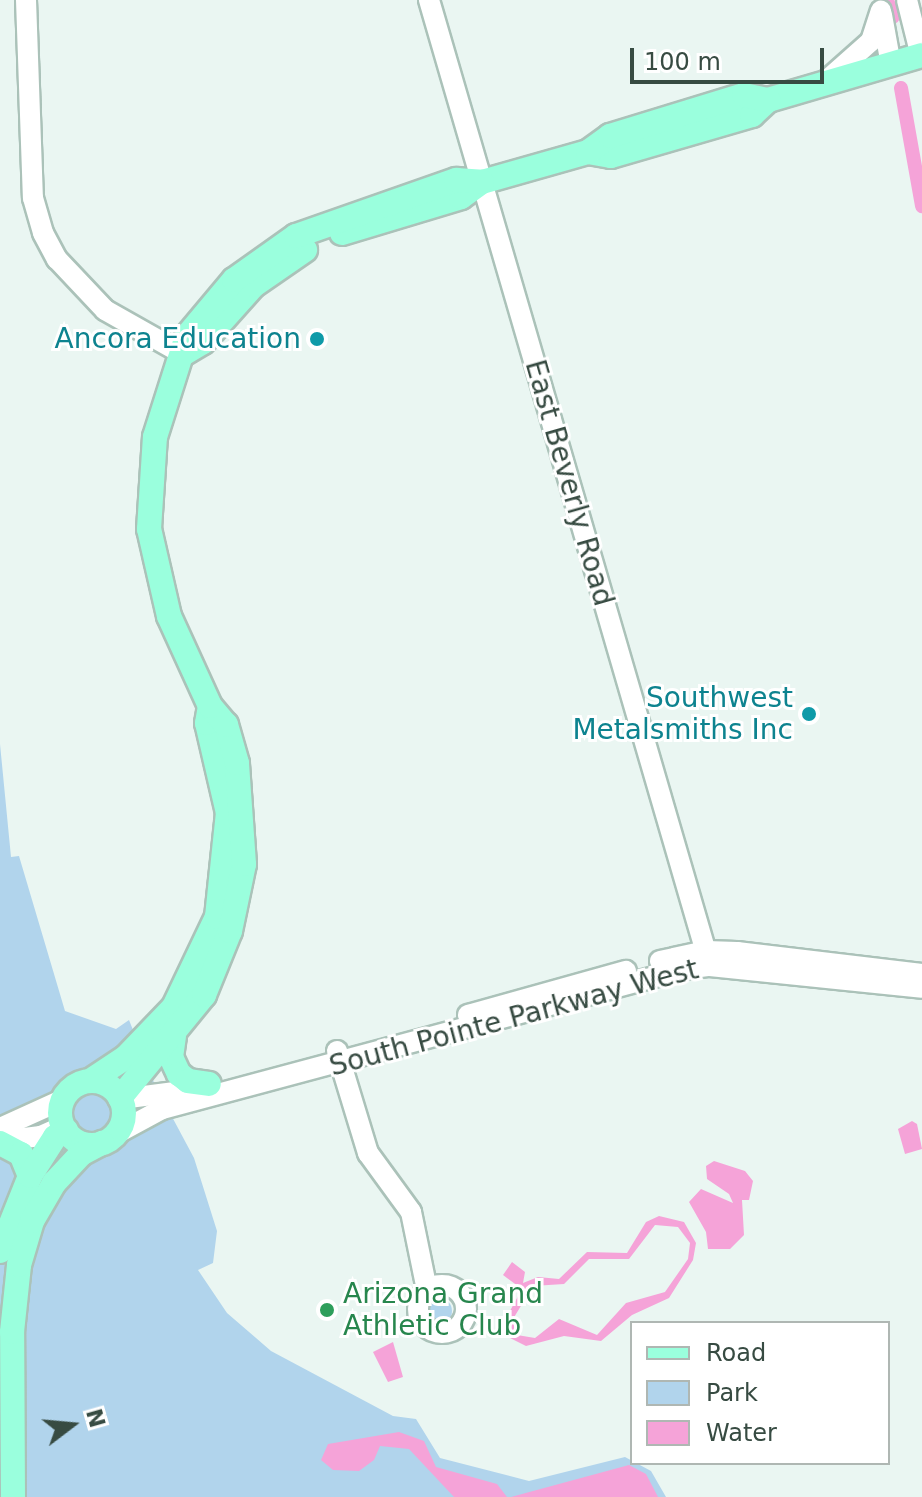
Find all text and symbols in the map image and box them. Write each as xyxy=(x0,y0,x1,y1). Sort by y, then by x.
scale bar xyxy=(634,32,828,82)
text: 100 m xyxy=(644,48,721,76)
place label: Ancora Education xyxy=(55,322,301,356)
marker: Ancora Education xyxy=(308,330,326,348)
street label: East Beverly Road xyxy=(518,356,620,610)
place label: Southwest Metalsmiths Inc xyxy=(572,681,793,747)
marker: Southwest Metalsmiths Inc xyxy=(800,705,818,723)
street label: South Pointe Parkway West xyxy=(326,952,702,1084)
place label: Arizona Grand Athletic Club xyxy=(343,1277,543,1343)
marker: Arizona Grand Athletic Club xyxy=(318,1301,336,1319)
legend xyxy=(630,1321,890,1465)
text: Road xyxy=(706,1339,766,1367)
text: Park xyxy=(706,1379,758,1407)
north arrow xyxy=(32,1385,112,1465)
text: N xyxy=(81,1406,110,1431)
text: Water xyxy=(706,1419,777,1447)

